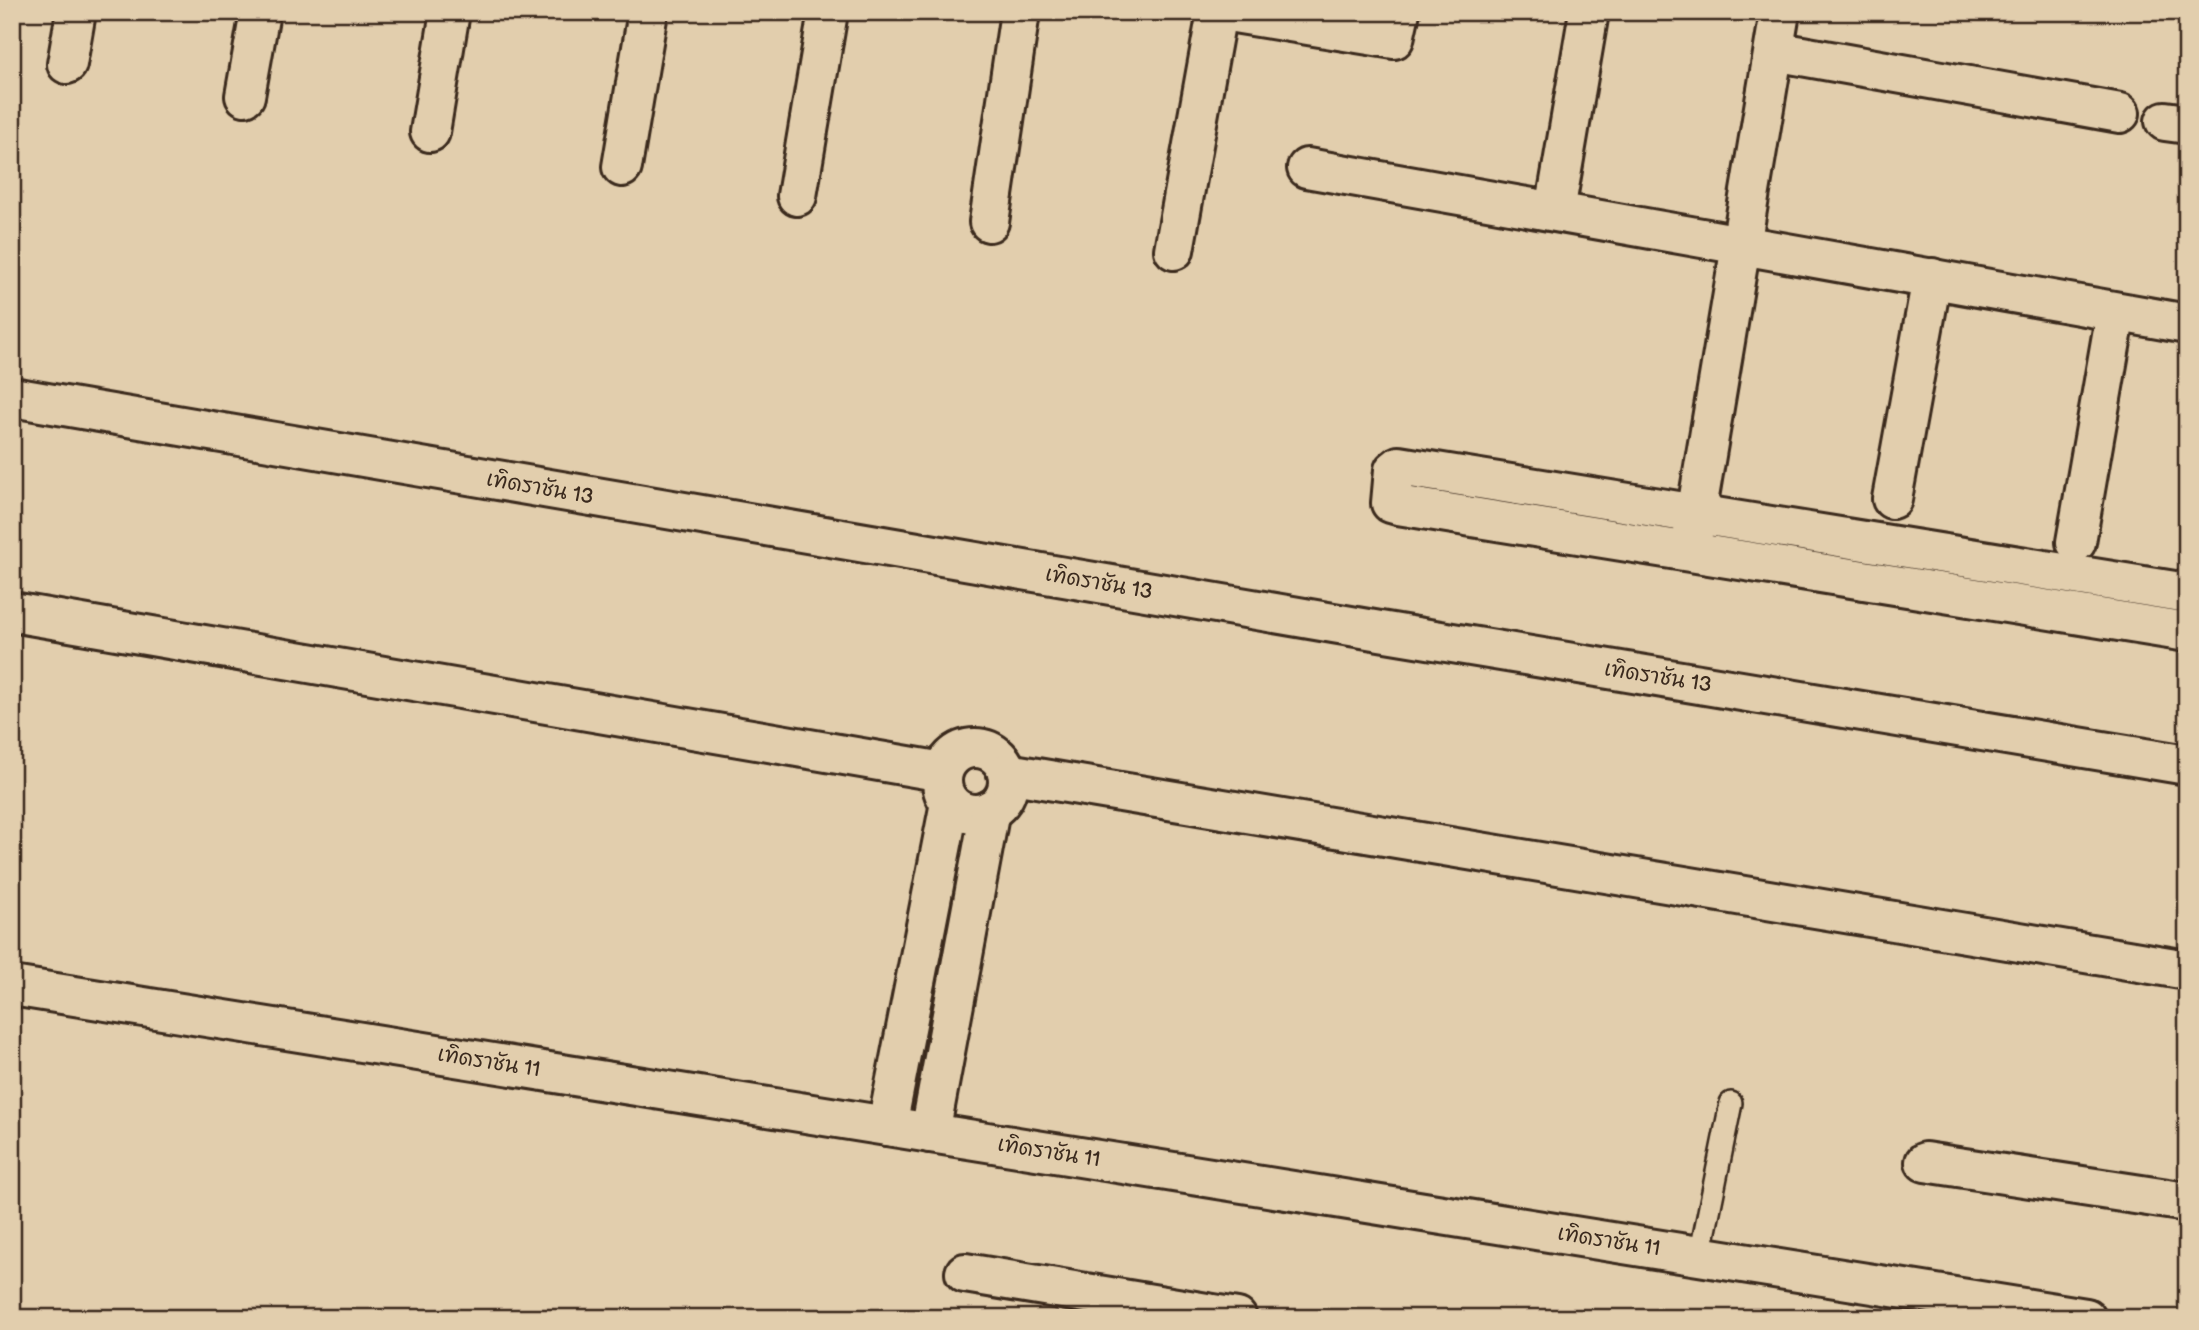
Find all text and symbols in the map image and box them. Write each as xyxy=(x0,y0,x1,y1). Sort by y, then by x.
street label: เทิดราชัน 13 xyxy=(484,466,596,510)
street label: เทิดราชัน 13 xyxy=(1043,561,1155,605)
street label: เทิดราชัน 13 xyxy=(1603,656,1713,698)
street label: เทิดราชัน 11 xyxy=(436,1042,542,1082)
street label: เทิดราชัน 11 xyxy=(996,1132,1102,1172)
street label: เทิดราชัน 11 xyxy=(1556,1221,1662,1261)

